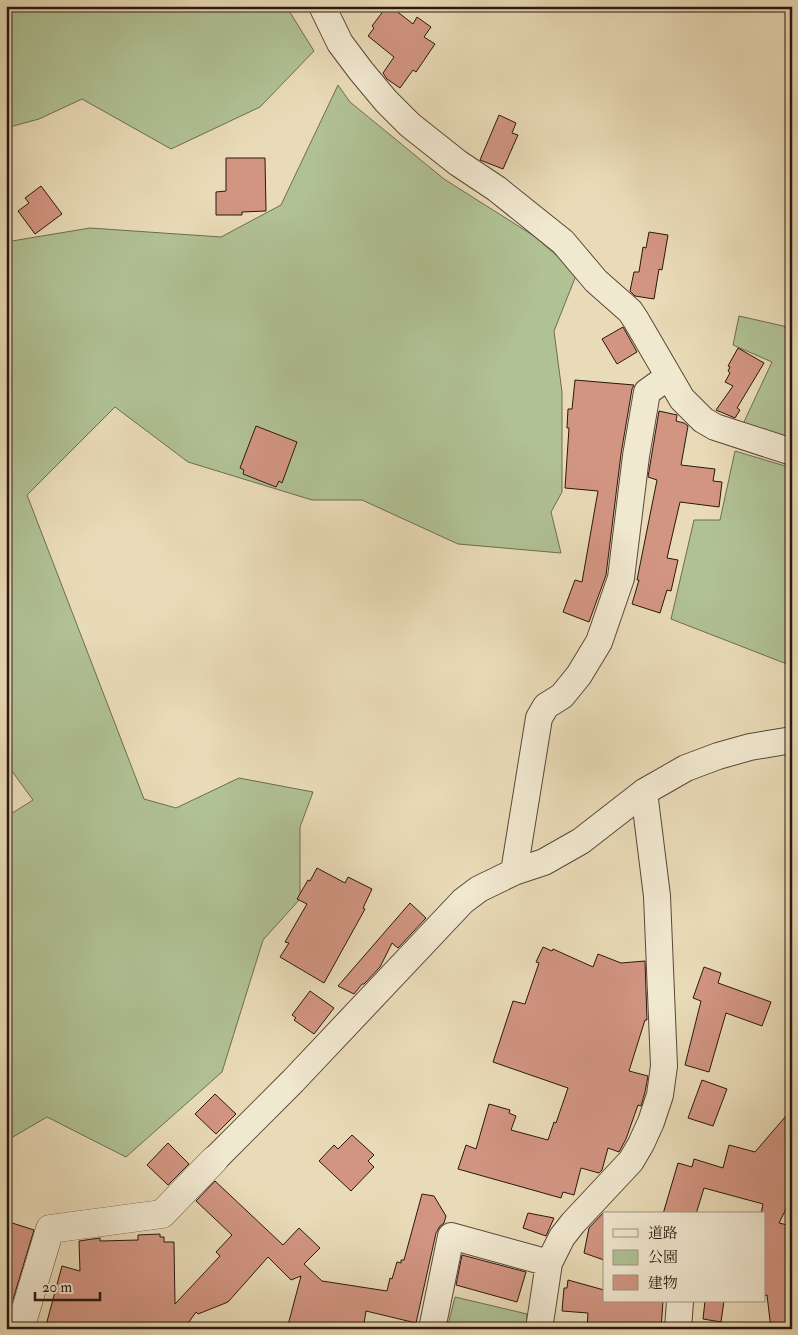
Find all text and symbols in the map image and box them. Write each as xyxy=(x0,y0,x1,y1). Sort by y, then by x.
legend xyxy=(603,1212,766,1302)
text: 道路 xyxy=(648,1224,678,1243)
text: 公園 xyxy=(648,1248,678,1267)
scale bar xyxy=(35,1270,100,1302)
text: 建物 xyxy=(648,1274,678,1293)
text: 20 m xyxy=(42,1278,72,1297)

